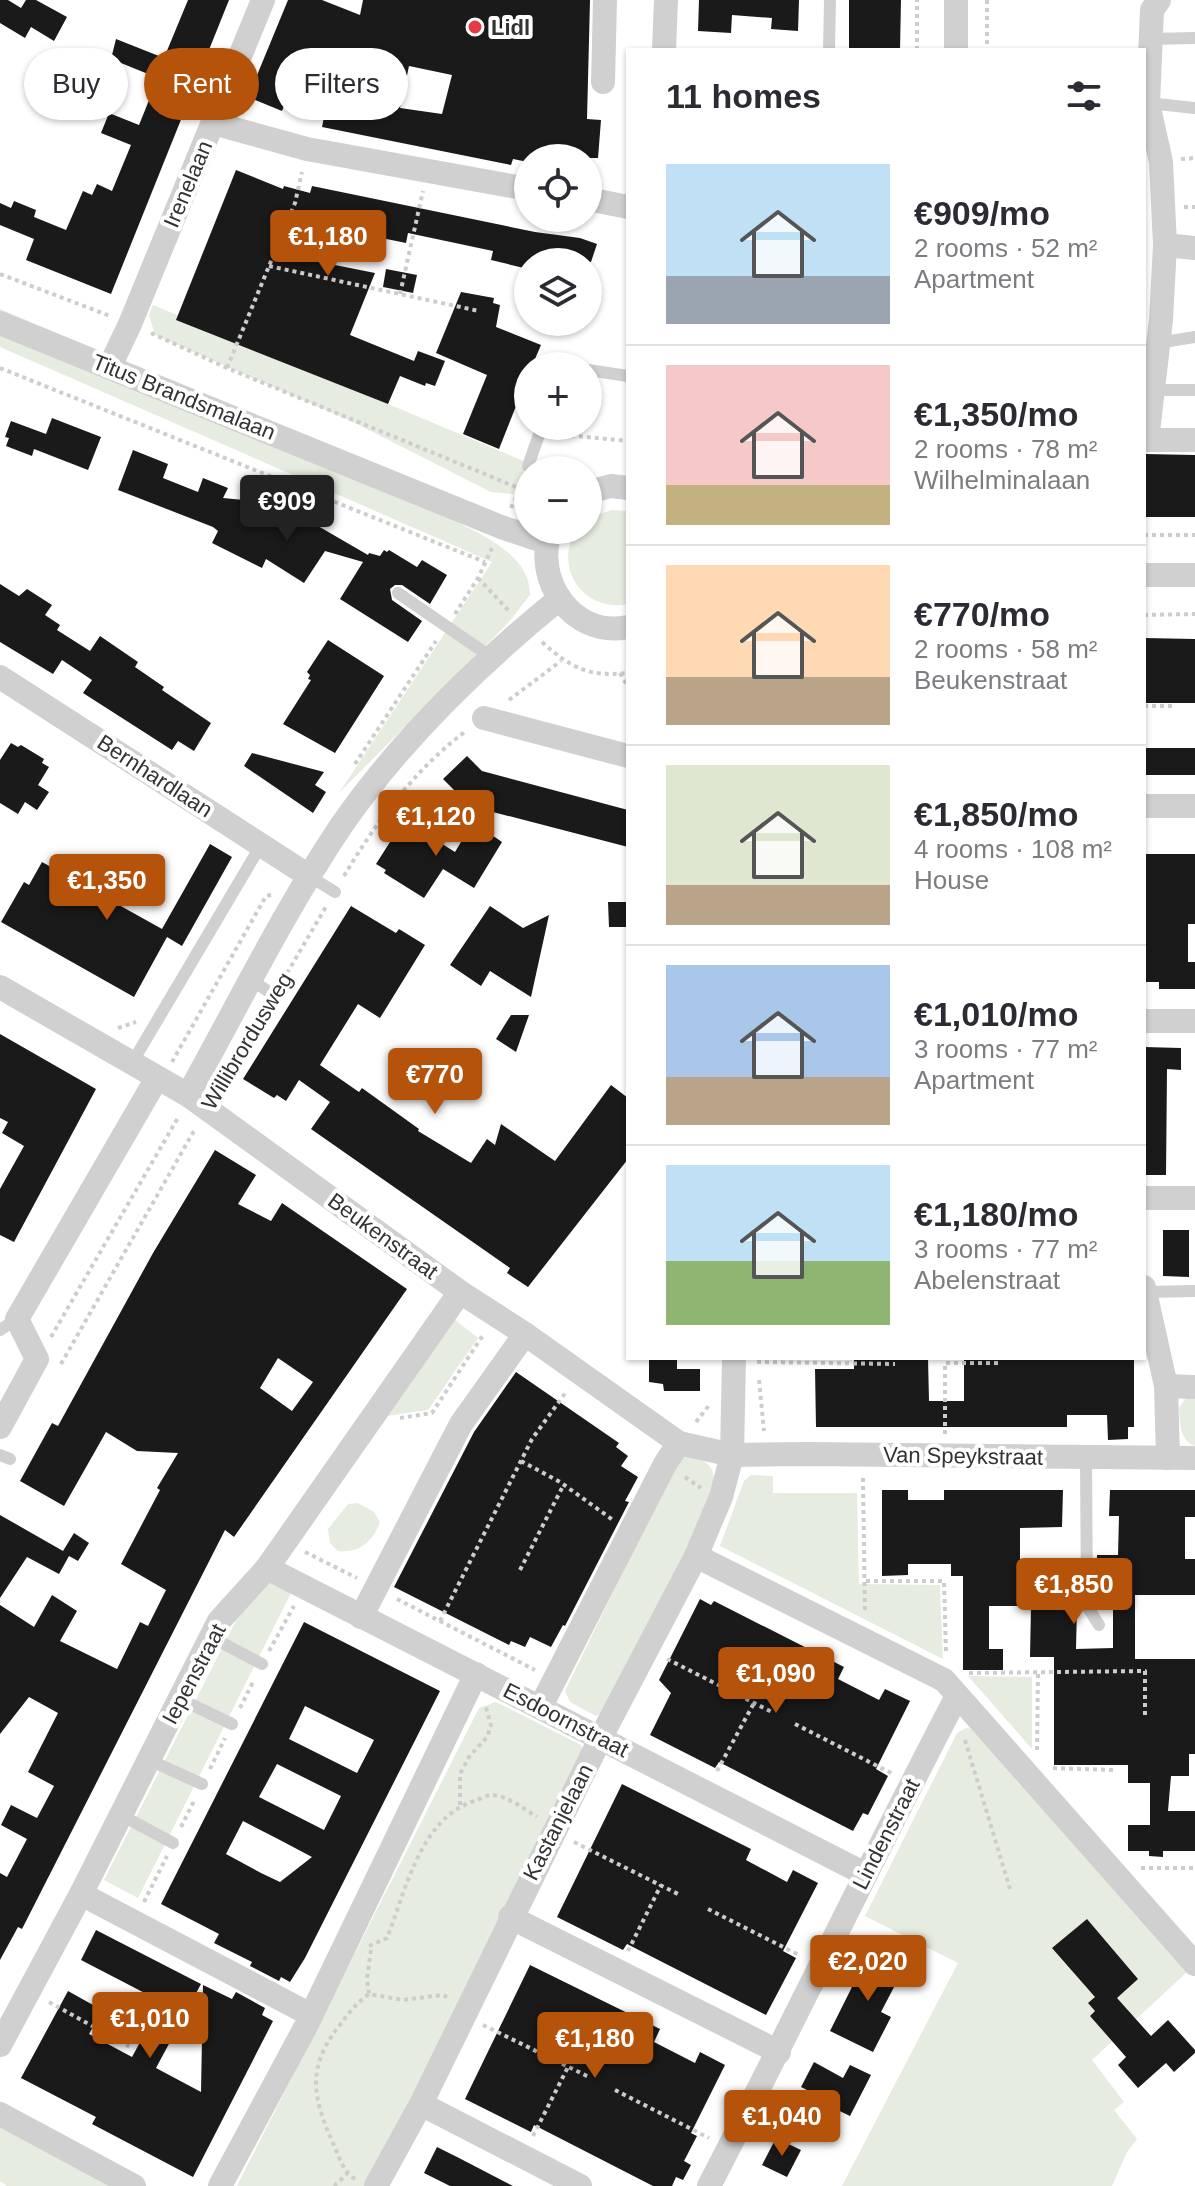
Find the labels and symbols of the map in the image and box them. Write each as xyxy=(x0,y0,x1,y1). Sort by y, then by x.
place label: Lidl xyxy=(491,15,530,40)
marker: Lidl xyxy=(466,18,484,36)
street label: Irenelaan xyxy=(159,137,217,231)
pin: €1,180 xyxy=(263,210,393,278)
street label: Titus Brandsmalaan xyxy=(89,349,279,445)
pin: €909 xyxy=(240,475,334,543)
street label: Bernhardlaan xyxy=(93,730,217,822)
pin: €1,120 xyxy=(371,790,501,858)
pin: €1,350 xyxy=(42,854,172,922)
street label: Willibrordusweg xyxy=(196,968,298,1114)
pin: €770 xyxy=(388,1048,482,1116)
street label: Beukenstraat xyxy=(323,1188,443,1284)
street label: Van Speykstraat xyxy=(883,1442,1043,1470)
pin: €1,850 xyxy=(1009,1558,1139,1626)
street label: Iepenstraat xyxy=(157,1620,231,1728)
pin: €1,090 xyxy=(711,1647,841,1715)
street label: Esdoornstraat xyxy=(499,1678,633,1762)
street label: Kastanjelaan xyxy=(518,1760,598,1884)
street label: Lindenstraat xyxy=(847,1774,925,1894)
pin: €2,020 xyxy=(803,1935,933,2003)
pin: €1,010 xyxy=(85,1992,215,2060)
pin: €1,180 xyxy=(530,2012,660,2080)
pin: €1,040 xyxy=(717,2090,847,2158)

